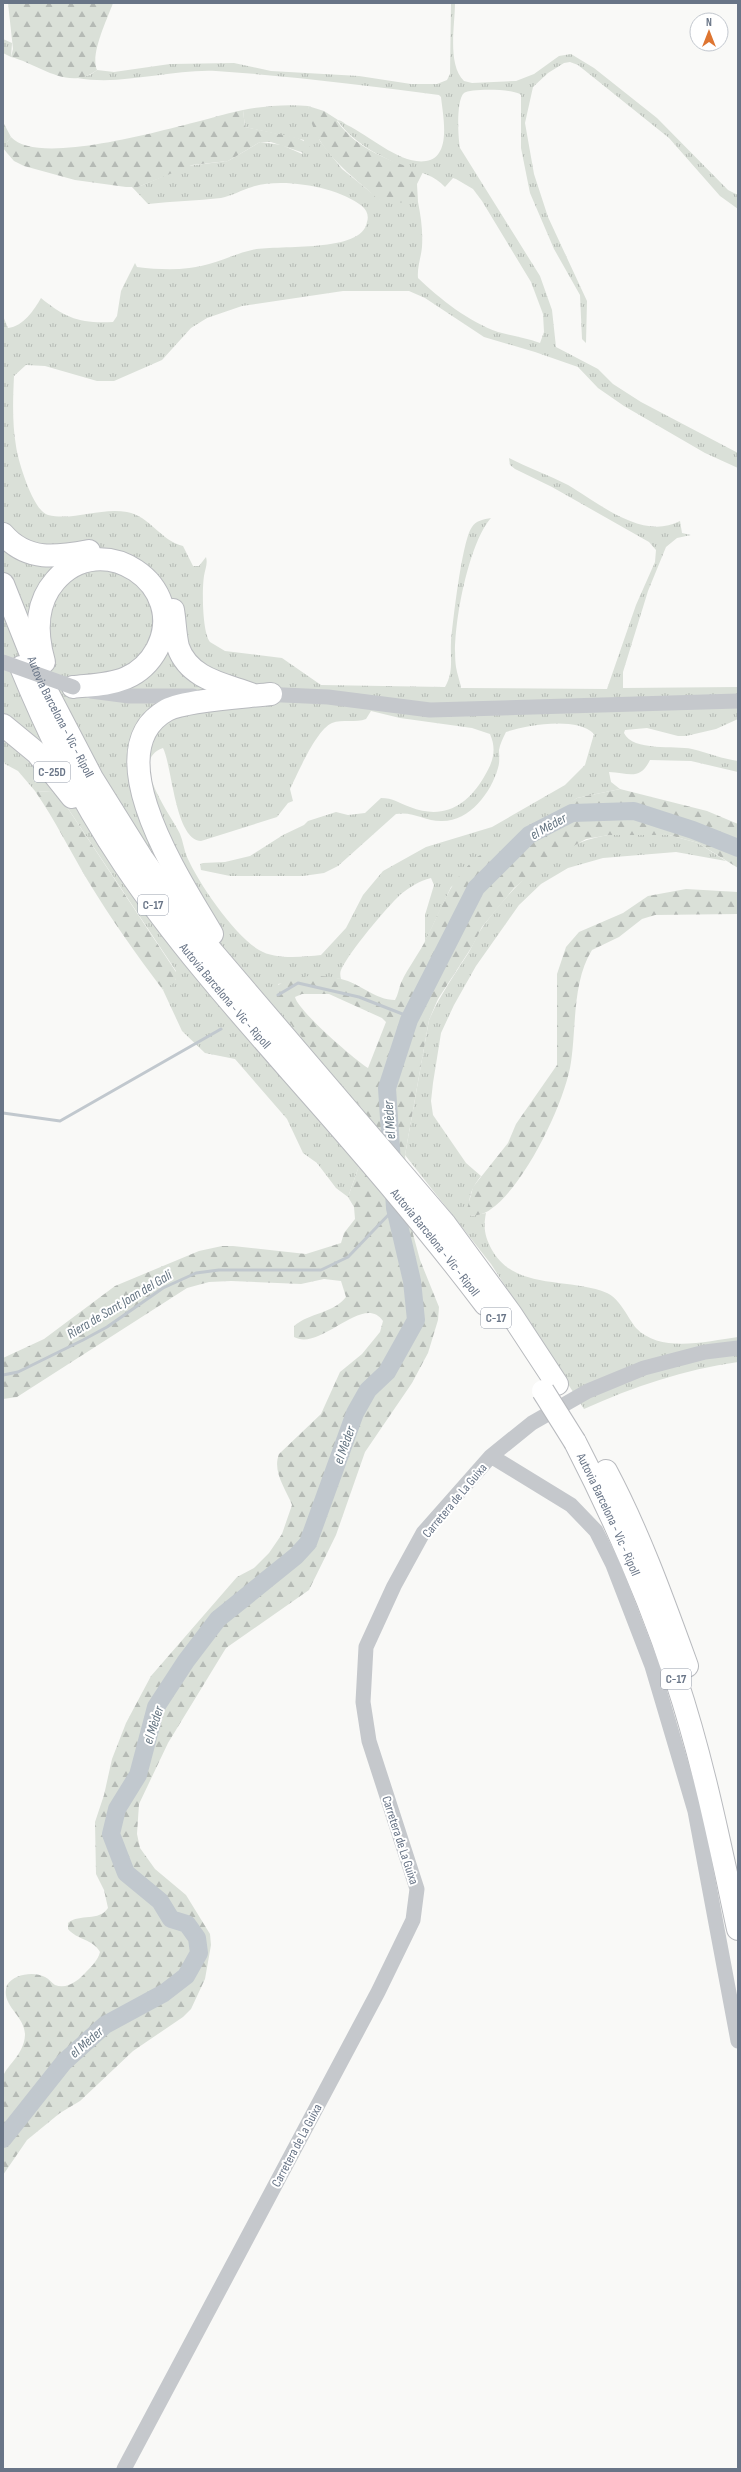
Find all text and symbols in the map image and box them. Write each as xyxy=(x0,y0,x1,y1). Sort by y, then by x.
north arrow xyxy=(689,12,729,52)
text: N xyxy=(706,16,712,29)
street label: Autovia Barcelona - Vic - Ripoll xyxy=(23,653,97,780)
road number: C-25D xyxy=(34,762,70,782)
water label: el Mèder xyxy=(527,809,570,843)
road number: C-17 xyxy=(138,895,168,915)
street label: Autovia Barcelona - Vic - Ripoll xyxy=(175,939,274,1052)
water label: el Mèder xyxy=(380,1099,399,1140)
street label: Autovia Barcelona - Vic - Ripoll xyxy=(386,1185,483,1300)
water label: Riera de Sant Joan del Galí xyxy=(64,1266,176,1342)
road number: C-17 xyxy=(481,1308,511,1328)
water label: el Mèder xyxy=(330,1423,359,1466)
street label: Autovia Barcelona - Vic - Ripoll xyxy=(573,1450,644,1578)
street label: Carretera de La Guixa xyxy=(419,1460,490,1541)
road number: C-17 xyxy=(661,1669,691,1689)
water label: el Mèder xyxy=(139,1703,168,1746)
street label: Carretera de La Guixa xyxy=(378,1794,422,1887)
water label: el Mèder xyxy=(66,2022,107,2062)
street label: Carretera de La Guixa xyxy=(268,2101,326,2190)

